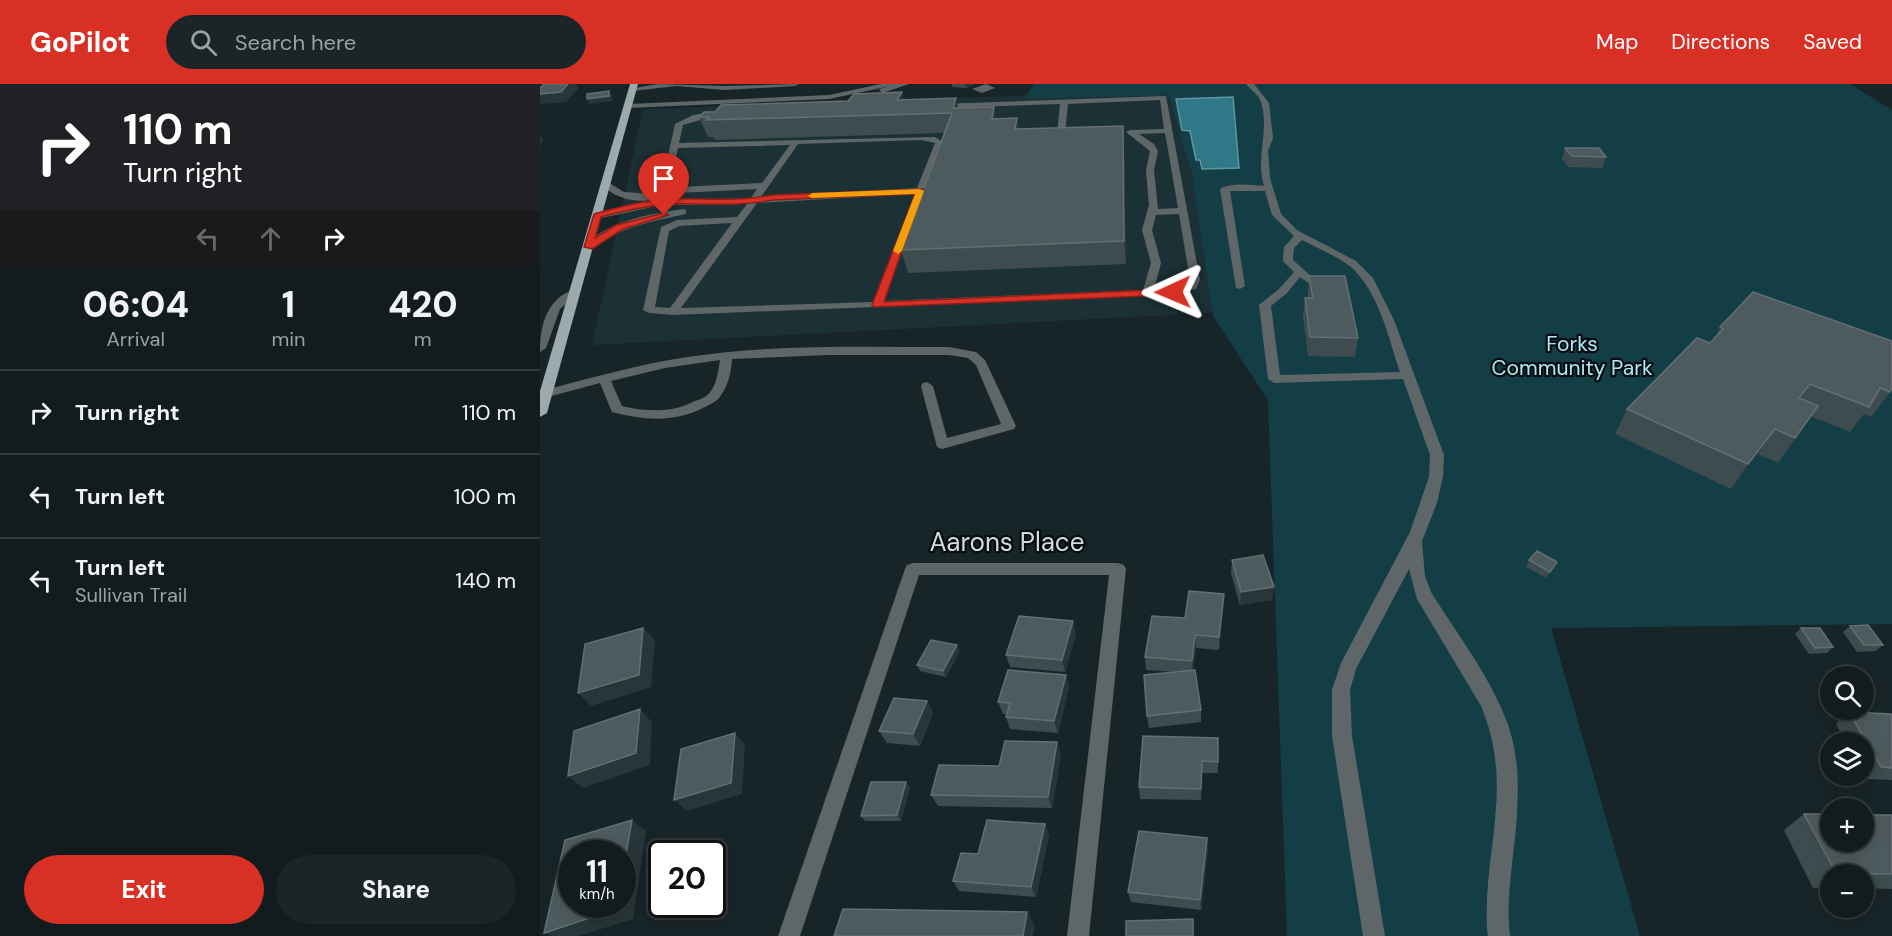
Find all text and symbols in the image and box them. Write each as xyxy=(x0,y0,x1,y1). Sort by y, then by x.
search box xyxy=(166,15,586,69)
text: GoPilot xyxy=(30,24,130,61)
icon: search xyxy=(187,26,220,59)
text: Search here xyxy=(235,28,356,57)
text: Map xyxy=(1596,28,1638,56)
text: Directions xyxy=(1671,28,1770,56)
text: Saved xyxy=(1803,28,1862,56)
text: 110 m xyxy=(123,102,233,157)
icon: right xyxy=(24,108,102,186)
pin xyxy=(638,153,689,215)
text: Turn right xyxy=(123,155,243,190)
icon: arrive xyxy=(647,162,680,195)
icon: left xyxy=(191,222,224,255)
icon: ahead xyxy=(254,222,287,255)
icon: right xyxy=(317,222,350,255)
position arrow xyxy=(1141,260,1205,324)
text: 06:04 xyxy=(82,281,189,328)
text: 1 xyxy=(282,281,295,328)
text: 420 xyxy=(388,281,458,328)
text: Arrival xyxy=(107,326,165,352)
text: min xyxy=(271,326,306,352)
text: m xyxy=(414,326,432,352)
park label: Forks Community Park xyxy=(1491,330,1653,382)
icon: right xyxy=(24,396,57,429)
text: Turn right xyxy=(75,398,180,427)
text: 110 m xyxy=(462,398,516,427)
icon: left xyxy=(24,480,57,513)
text: Turn left xyxy=(75,482,165,511)
text: 100 m xyxy=(454,482,516,511)
street label: Aarons Place xyxy=(930,525,1085,559)
text: Turn left xyxy=(75,553,165,582)
icon: left xyxy=(24,564,57,597)
text: 140 m xyxy=(455,566,516,595)
text: Sullivan Trail xyxy=(75,582,187,608)
map controls xyxy=(1820,666,1874,918)
button: search xyxy=(1820,666,1874,720)
button: layers xyxy=(1820,732,1874,786)
button: + xyxy=(1820,798,1874,852)
speed limit sign: 20 xyxy=(648,840,726,918)
text: 11 xyxy=(586,852,608,891)
button: Exit xyxy=(24,855,264,924)
button: Share xyxy=(276,855,516,924)
button: − xyxy=(1820,864,1874,918)
text: km/h xyxy=(579,884,615,904)

